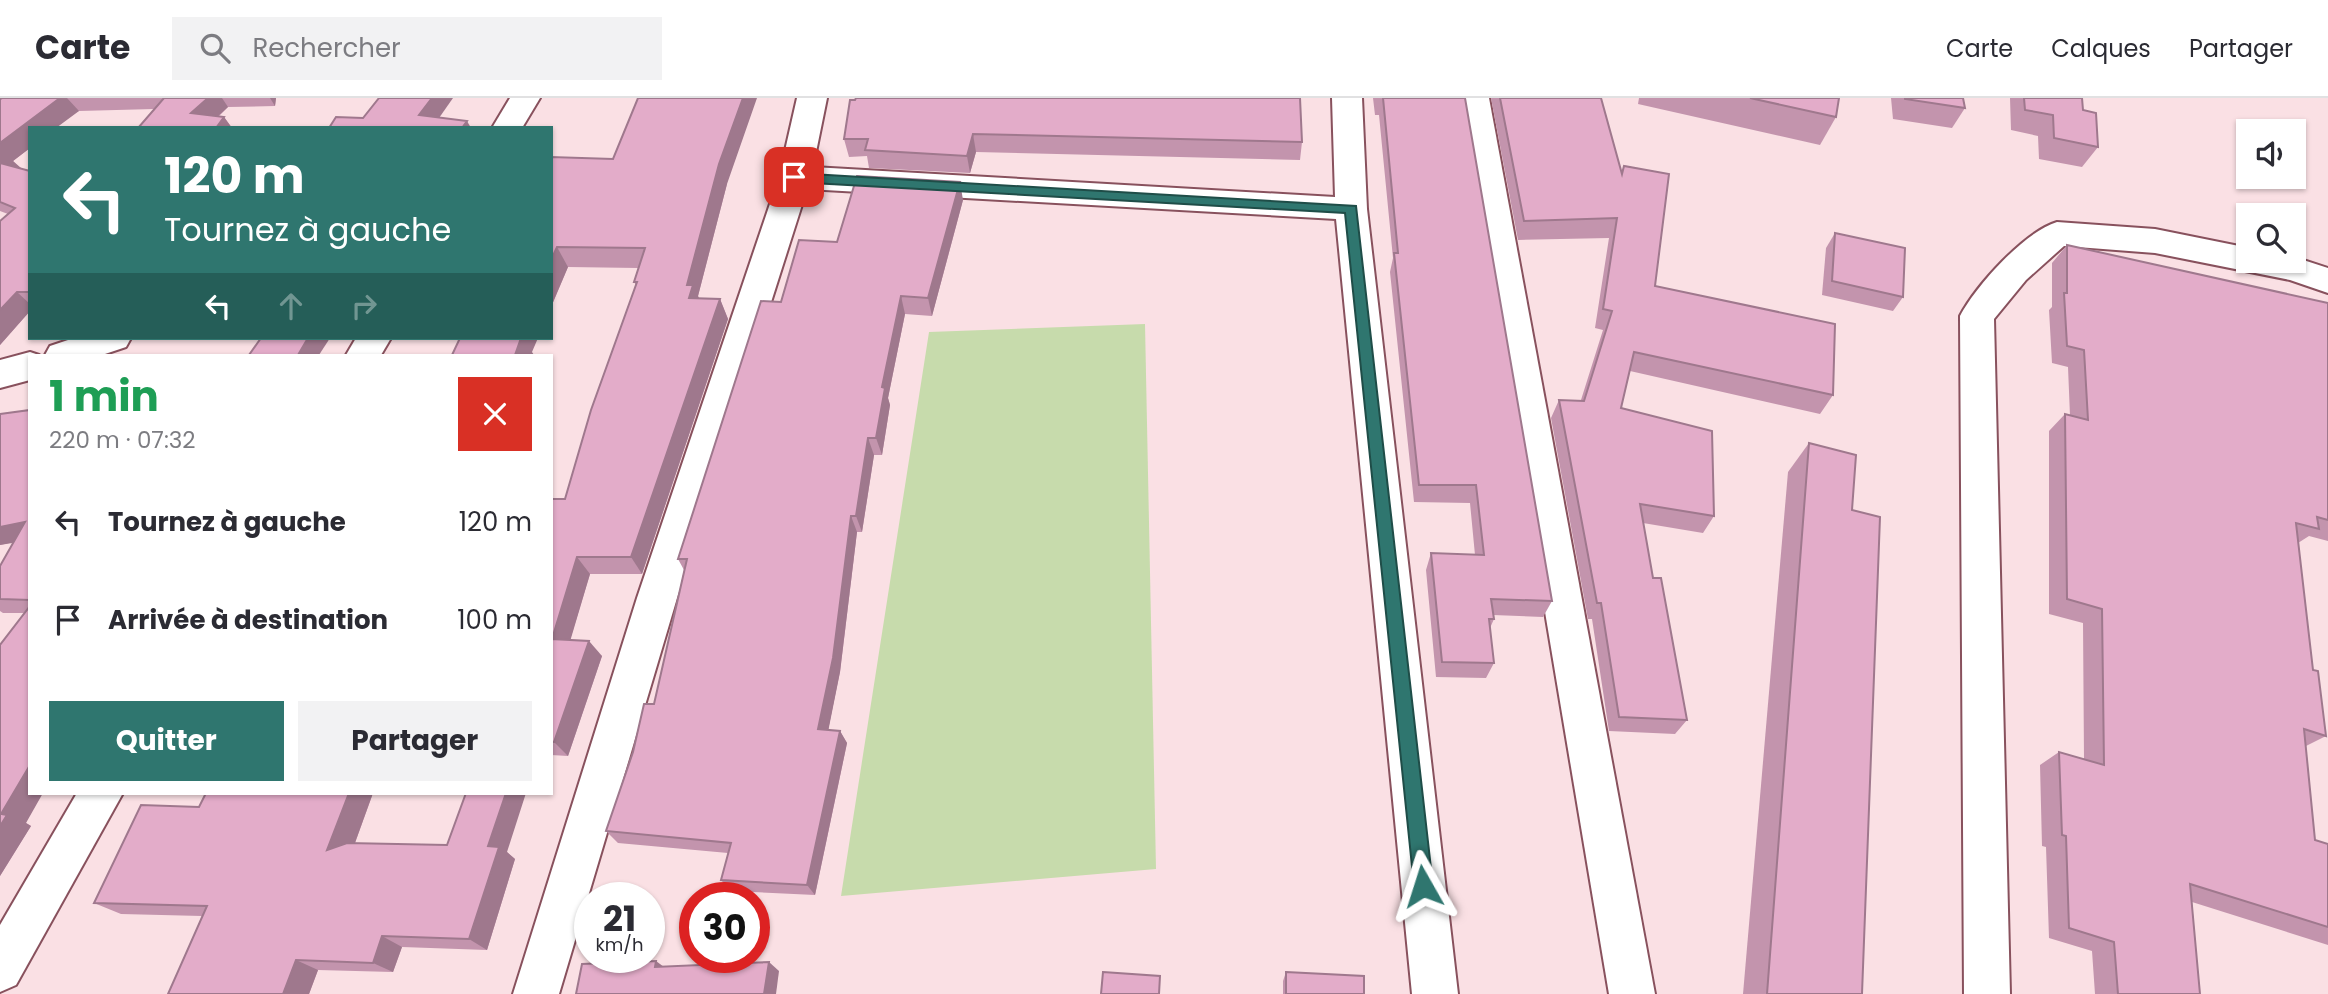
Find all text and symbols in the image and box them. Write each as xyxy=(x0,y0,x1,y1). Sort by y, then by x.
search box xyxy=(172,17,662,80)
text: Carte xyxy=(35,24,130,71)
icon: search xyxy=(196,29,234,67)
text: Rechercher xyxy=(252,30,401,66)
text: Carte xyxy=(1946,32,2013,65)
text: Calques xyxy=(2051,32,2151,65)
text: Partager xyxy=(2189,32,2293,65)
map controls xyxy=(2236,119,2306,273)
button: sound xyxy=(2236,119,2306,189)
text: 120 m xyxy=(164,142,305,210)
pin xyxy=(764,147,824,207)
icon: left xyxy=(49,154,140,245)
icon: arrive xyxy=(775,158,813,196)
button: search xyxy=(2236,203,2306,273)
text: Tournez à gauche xyxy=(164,207,451,252)
icon: left xyxy=(199,287,237,325)
icon: ahead xyxy=(272,287,310,325)
icon: right xyxy=(345,287,383,325)
text: 1 min xyxy=(49,367,159,426)
button: close xyxy=(458,377,532,451)
text: 220 m · 07:32 xyxy=(49,424,196,456)
icon: left xyxy=(49,503,87,541)
text: Tournez à gauche xyxy=(108,504,346,540)
text: 120 m xyxy=(459,504,532,540)
icon: arrive xyxy=(49,601,87,639)
text: Arrivée à destination xyxy=(108,602,388,638)
text: 100 m xyxy=(457,602,532,638)
button: Quitter xyxy=(49,701,284,781)
button: Partager xyxy=(298,701,532,781)
position arrow xyxy=(1386,849,1460,923)
speed limit sign: 30 xyxy=(679,882,770,973)
text: 21 xyxy=(603,894,636,943)
text: km/h xyxy=(596,932,643,957)

